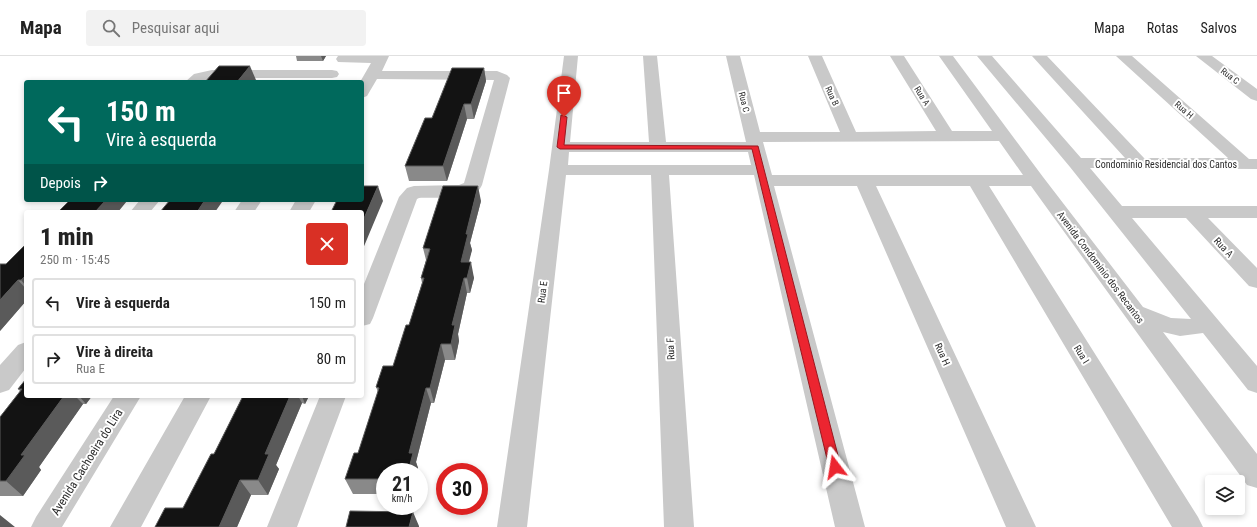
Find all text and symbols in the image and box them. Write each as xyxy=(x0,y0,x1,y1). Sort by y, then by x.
search box xyxy=(86,10,366,46)
text: Mapa xyxy=(20,16,62,39)
icon: search xyxy=(100,17,122,39)
text: Pesquisar aqui xyxy=(132,19,219,37)
text: Mapa xyxy=(1094,20,1125,36)
text: Rotas xyxy=(1147,20,1179,36)
text: Salvos xyxy=(1201,20,1237,36)
street label: Rua C xyxy=(1219,66,1241,86)
pin xyxy=(547,76,581,117)
icon: arrive xyxy=(553,82,575,104)
street label: Rua B xyxy=(823,85,841,107)
street label: Rua A xyxy=(912,85,932,107)
street label: Rua C xyxy=(737,91,751,113)
text: 150 m xyxy=(106,95,176,128)
icon: left xyxy=(40,96,92,148)
street label: Rua H xyxy=(1173,99,1195,121)
text: Vire à esquerda xyxy=(106,129,217,150)
street label: Condominio Residencial dos Cantos xyxy=(1095,159,1237,170)
icon: right xyxy=(89,172,111,194)
text: Depois xyxy=(40,174,81,192)
street label: Avenida Condominio dos Recantos xyxy=(1055,209,1146,326)
text: 1 min xyxy=(40,223,94,251)
button: close xyxy=(306,223,348,265)
street label: Rua A xyxy=(1212,235,1236,260)
text: 250 m · 15:45 xyxy=(40,252,110,267)
street label: Rua E xyxy=(536,280,549,304)
icon: left xyxy=(42,292,64,314)
text: Vire à esquerda xyxy=(76,294,170,312)
text: 150 m xyxy=(309,294,346,312)
street label: Rua F xyxy=(664,337,677,360)
street label: Rua H xyxy=(933,341,952,367)
text: Vire à direita xyxy=(76,343,153,361)
street label: Rua I xyxy=(1072,343,1091,366)
icon: right xyxy=(42,348,64,370)
text: 80 m xyxy=(316,350,346,368)
text: Rua E xyxy=(76,361,105,376)
street label: Avenida Cachoeira do Lira xyxy=(48,406,126,518)
position arrow xyxy=(814,446,856,488)
speed limit sign: 30 xyxy=(436,463,488,515)
text: 21 xyxy=(392,472,412,496)
map controls xyxy=(1205,475,1245,515)
button: layers xyxy=(1205,475,1245,515)
text: km/h xyxy=(392,493,412,504)

